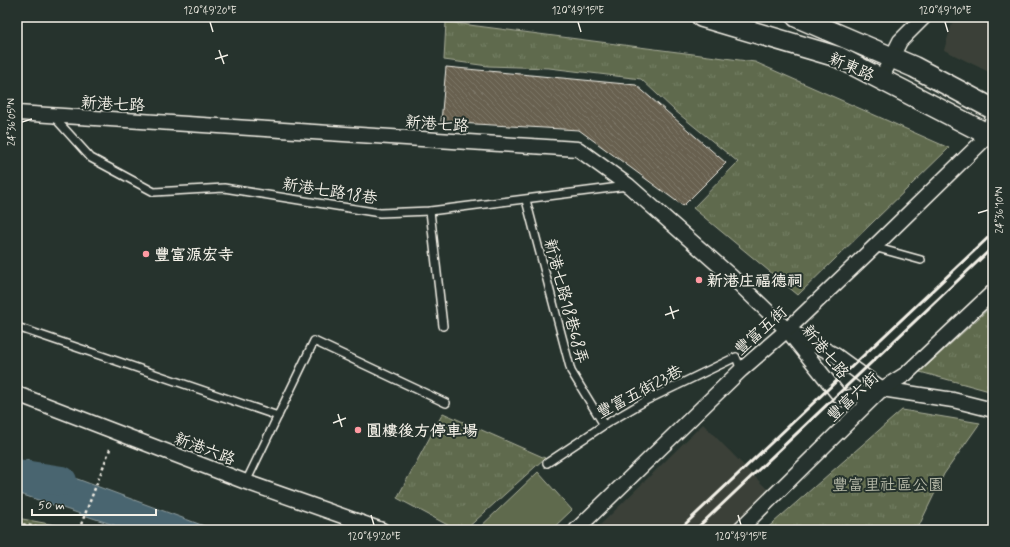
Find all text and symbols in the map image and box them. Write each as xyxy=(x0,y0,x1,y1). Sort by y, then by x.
text: 120°49'20"E xyxy=(183,4,237,18)
text: 120°49'15"E xyxy=(552,4,604,18)
text: 120°49'10"E xyxy=(919,4,972,18)
street label: 新東路 xyxy=(825,48,878,87)
street label: 新港七路 xyxy=(80,92,145,117)
text: 24°36'05"N xyxy=(5,98,19,146)
street label: 新港七路 xyxy=(404,112,470,137)
street label: 新港七路18巷 xyxy=(281,174,379,209)
text: 24°36'10"N xyxy=(993,186,1007,234)
street label: 新港七路18巷68弄 xyxy=(539,236,592,366)
place label: 豐富源宏寺 xyxy=(154,245,234,266)
marker: 豐富源宏寺 xyxy=(141,249,151,259)
place label: 新港庄福德祠 xyxy=(707,271,803,292)
marker: 新港庄福德祠 xyxy=(694,275,704,285)
street label: 豐富五街 xyxy=(730,302,792,360)
street label: 新港七路 xyxy=(797,320,853,383)
street label: 豐富五街23巷 xyxy=(593,361,686,424)
street label: 豐富六街 xyxy=(822,368,884,427)
place label: 圓樓後方停車場 xyxy=(366,421,478,442)
marker: 圓樓後方停車場 xyxy=(353,425,363,435)
street label: 新港六路 xyxy=(171,428,238,471)
park label: 豐富里社區公園 xyxy=(832,475,944,496)
scale bar xyxy=(32,491,156,517)
text: 50 m xyxy=(38,498,65,514)
text: 120°49'20"E xyxy=(347,530,401,544)
text: 120°49'15"E xyxy=(715,530,767,544)

